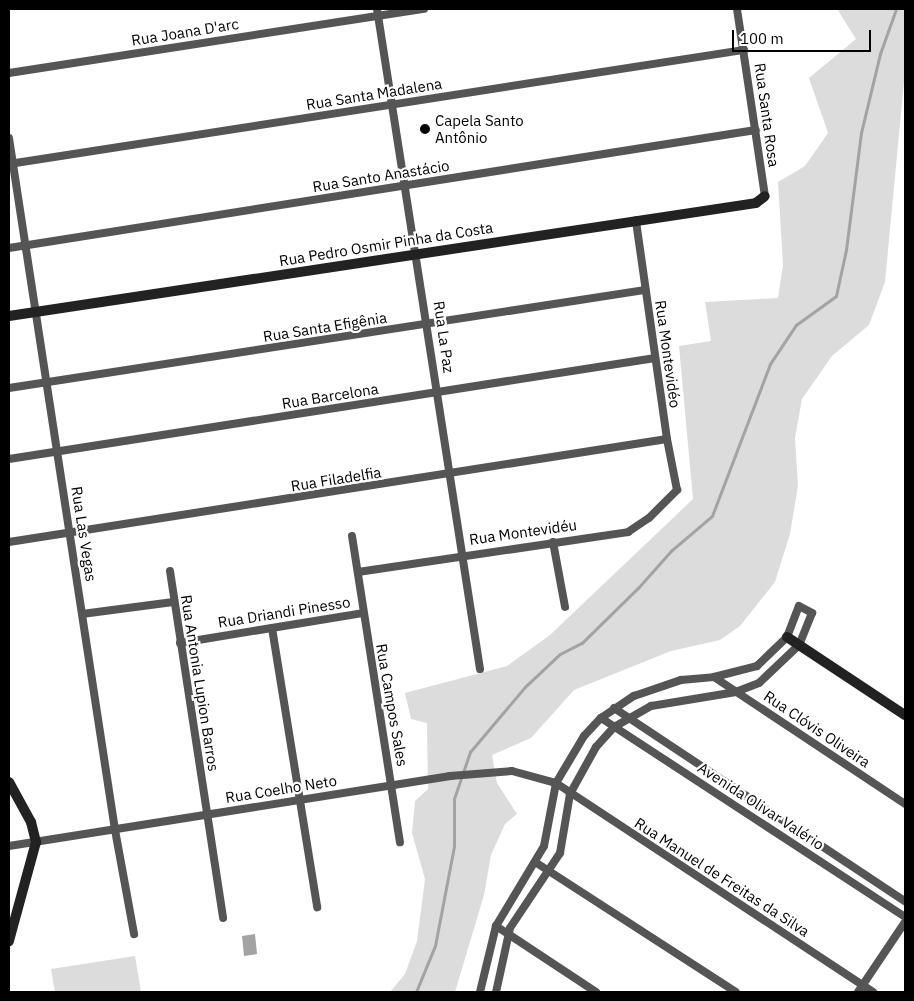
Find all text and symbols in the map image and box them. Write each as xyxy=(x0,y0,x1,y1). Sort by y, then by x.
street label: Rua Joana D'arc xyxy=(130,15,240,49)
scale bar xyxy=(734,20,873,52)
text: 100 m xyxy=(740,29,784,48)
street label: Rua Santa Rosa xyxy=(751,62,783,168)
street label: Rua Santa Madalena xyxy=(305,74,443,114)
place label: Capela Santo Antônio xyxy=(435,111,524,146)
marker: Capela Santo Antônio xyxy=(419,123,431,135)
street label: Rua Santo Anastácio xyxy=(311,156,451,196)
street label: Rua Pedro Osmir Pinha da Costa xyxy=(278,218,494,270)
street label: Rua Montevidéo xyxy=(652,299,684,409)
street label: Rua La Paz xyxy=(430,300,458,374)
street label: Rua Santa Efigênia xyxy=(262,308,388,346)
street label: Rua Barcelona xyxy=(280,379,380,413)
street label: Rua Filadelfia xyxy=(289,463,383,495)
street label: Rua Las Vegas xyxy=(68,485,100,583)
street label: Rua Montevidéu xyxy=(468,516,578,548)
street label: Rua Antonia Lupion Barros xyxy=(177,593,223,773)
street label: Rua Driandi Pinesso xyxy=(216,593,352,631)
street label: Rua Campos Sales xyxy=(372,642,412,768)
street label: Rua Clóvis Oliveira xyxy=(760,687,874,771)
street label: Avenida Olivar Valério xyxy=(695,758,827,854)
street label: Rua Coelho Neto xyxy=(224,771,338,807)
street label: Rua Manuel de Freitas da Silva xyxy=(631,814,813,940)

